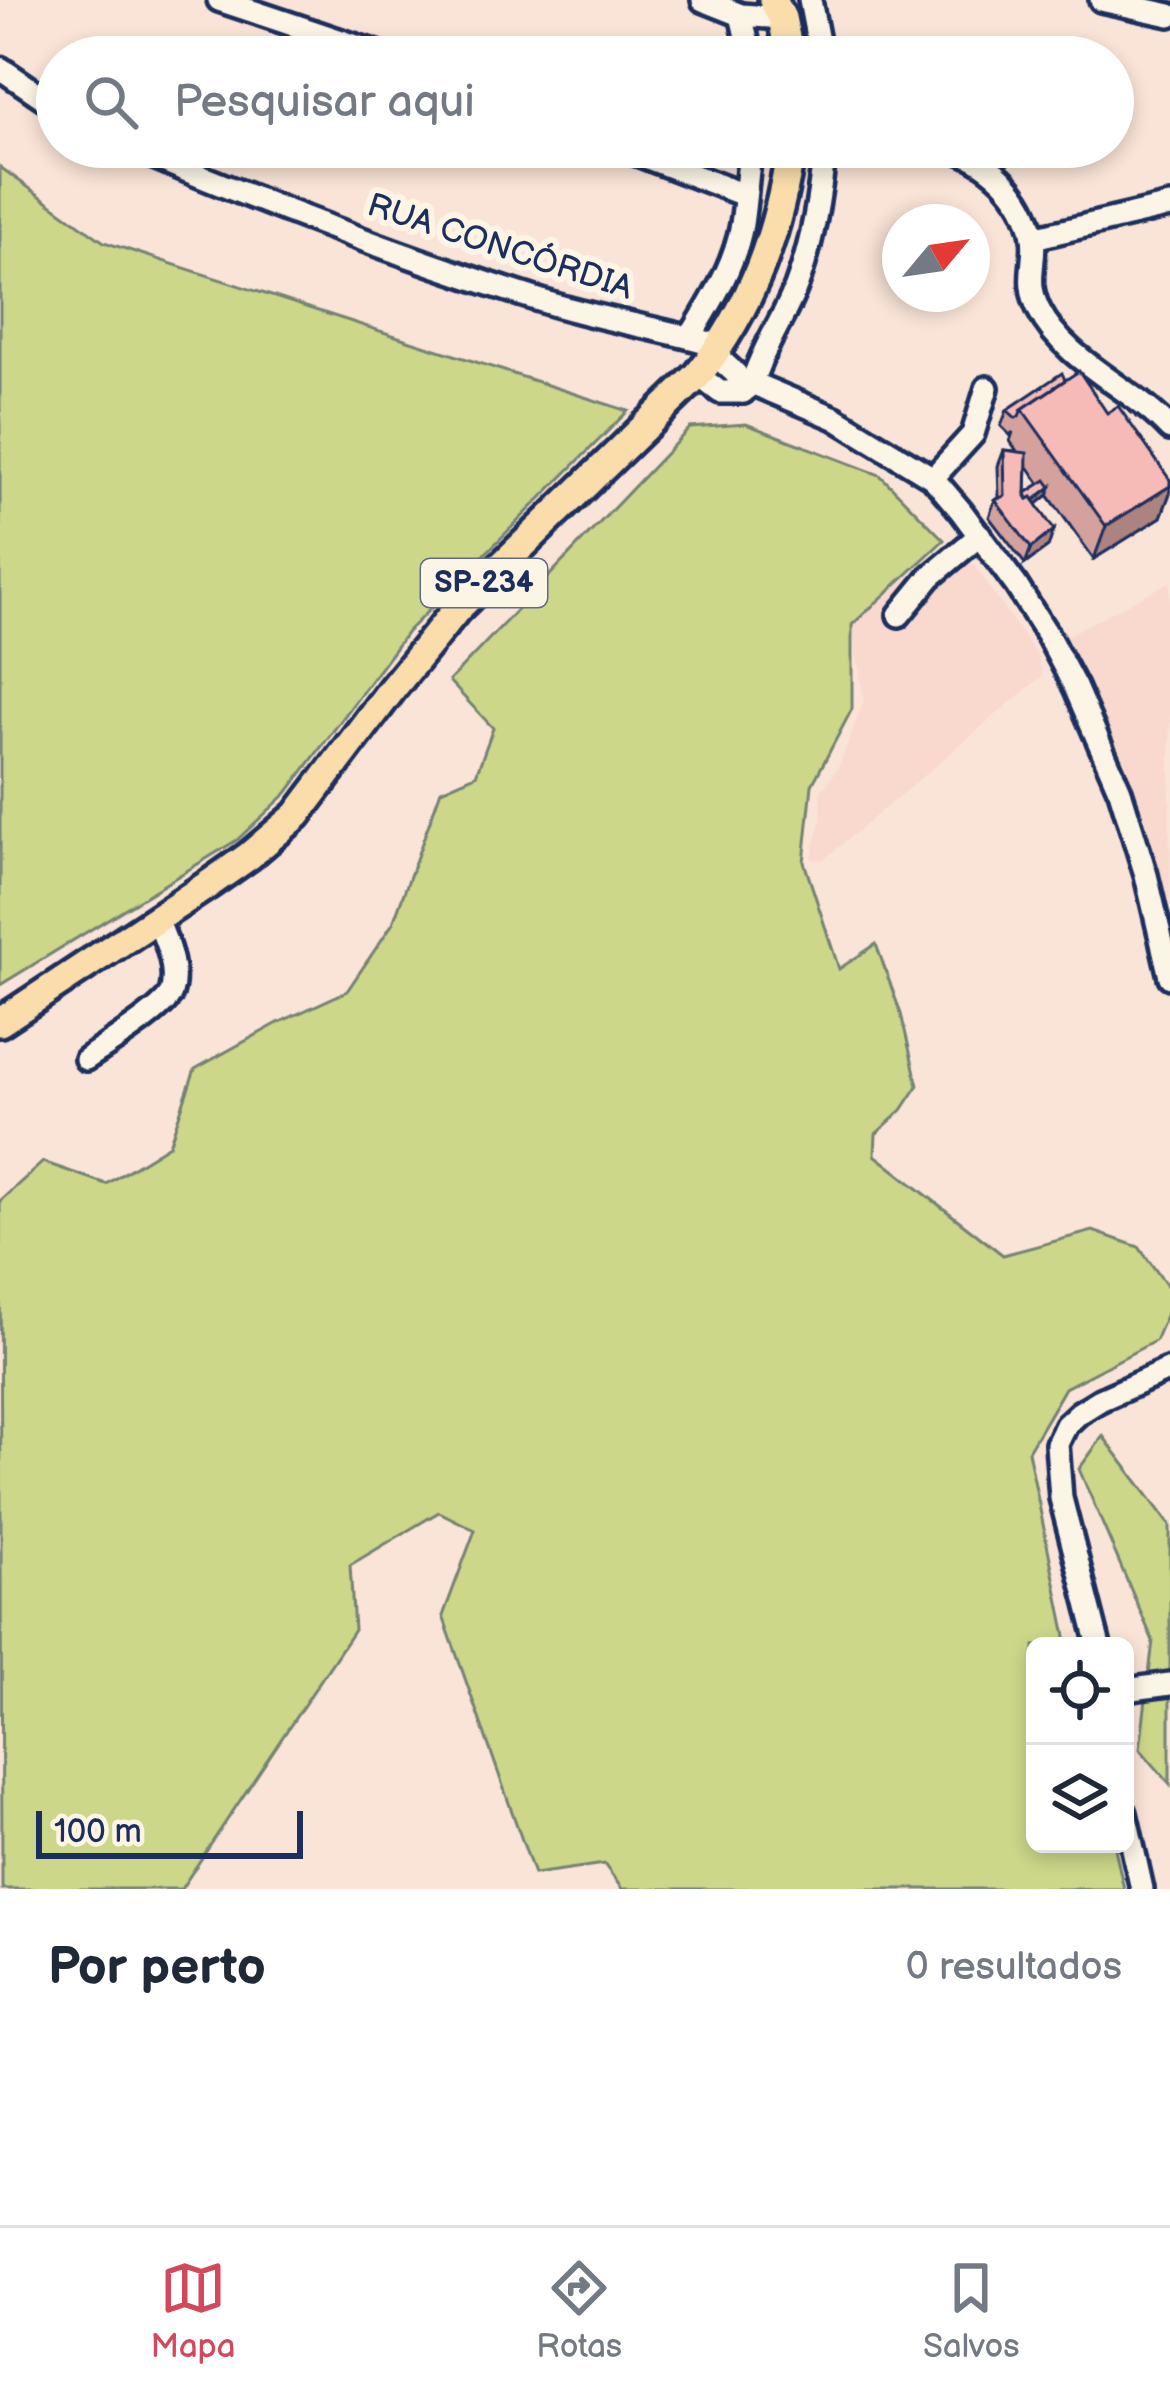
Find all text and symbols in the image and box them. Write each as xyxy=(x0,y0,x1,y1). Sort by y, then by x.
search box xyxy=(36,36,1134,168)
icon: search xyxy=(78,69,144,135)
text: Pesquisar aqui xyxy=(174,75,475,130)
street label: RUA CONCÓRDIA xyxy=(362,184,639,309)
north arrow xyxy=(882,204,990,312)
road number: SP-234 xyxy=(421,559,547,607)
map controls xyxy=(1026,1637,1134,1853)
button: locate xyxy=(1026,1637,1134,1745)
button: layers xyxy=(1026,1745,1134,1853)
scale bar xyxy=(36,1805,303,1858)
text: 100 m xyxy=(54,1812,142,1852)
text: Por perto xyxy=(48,1937,266,1998)
text: 0 resultados xyxy=(906,1944,1122,1991)
tab: Mapa xyxy=(150,2255,235,2367)
tab: Rotas xyxy=(536,2255,622,2367)
tab: Salvos xyxy=(923,2255,1020,2367)

